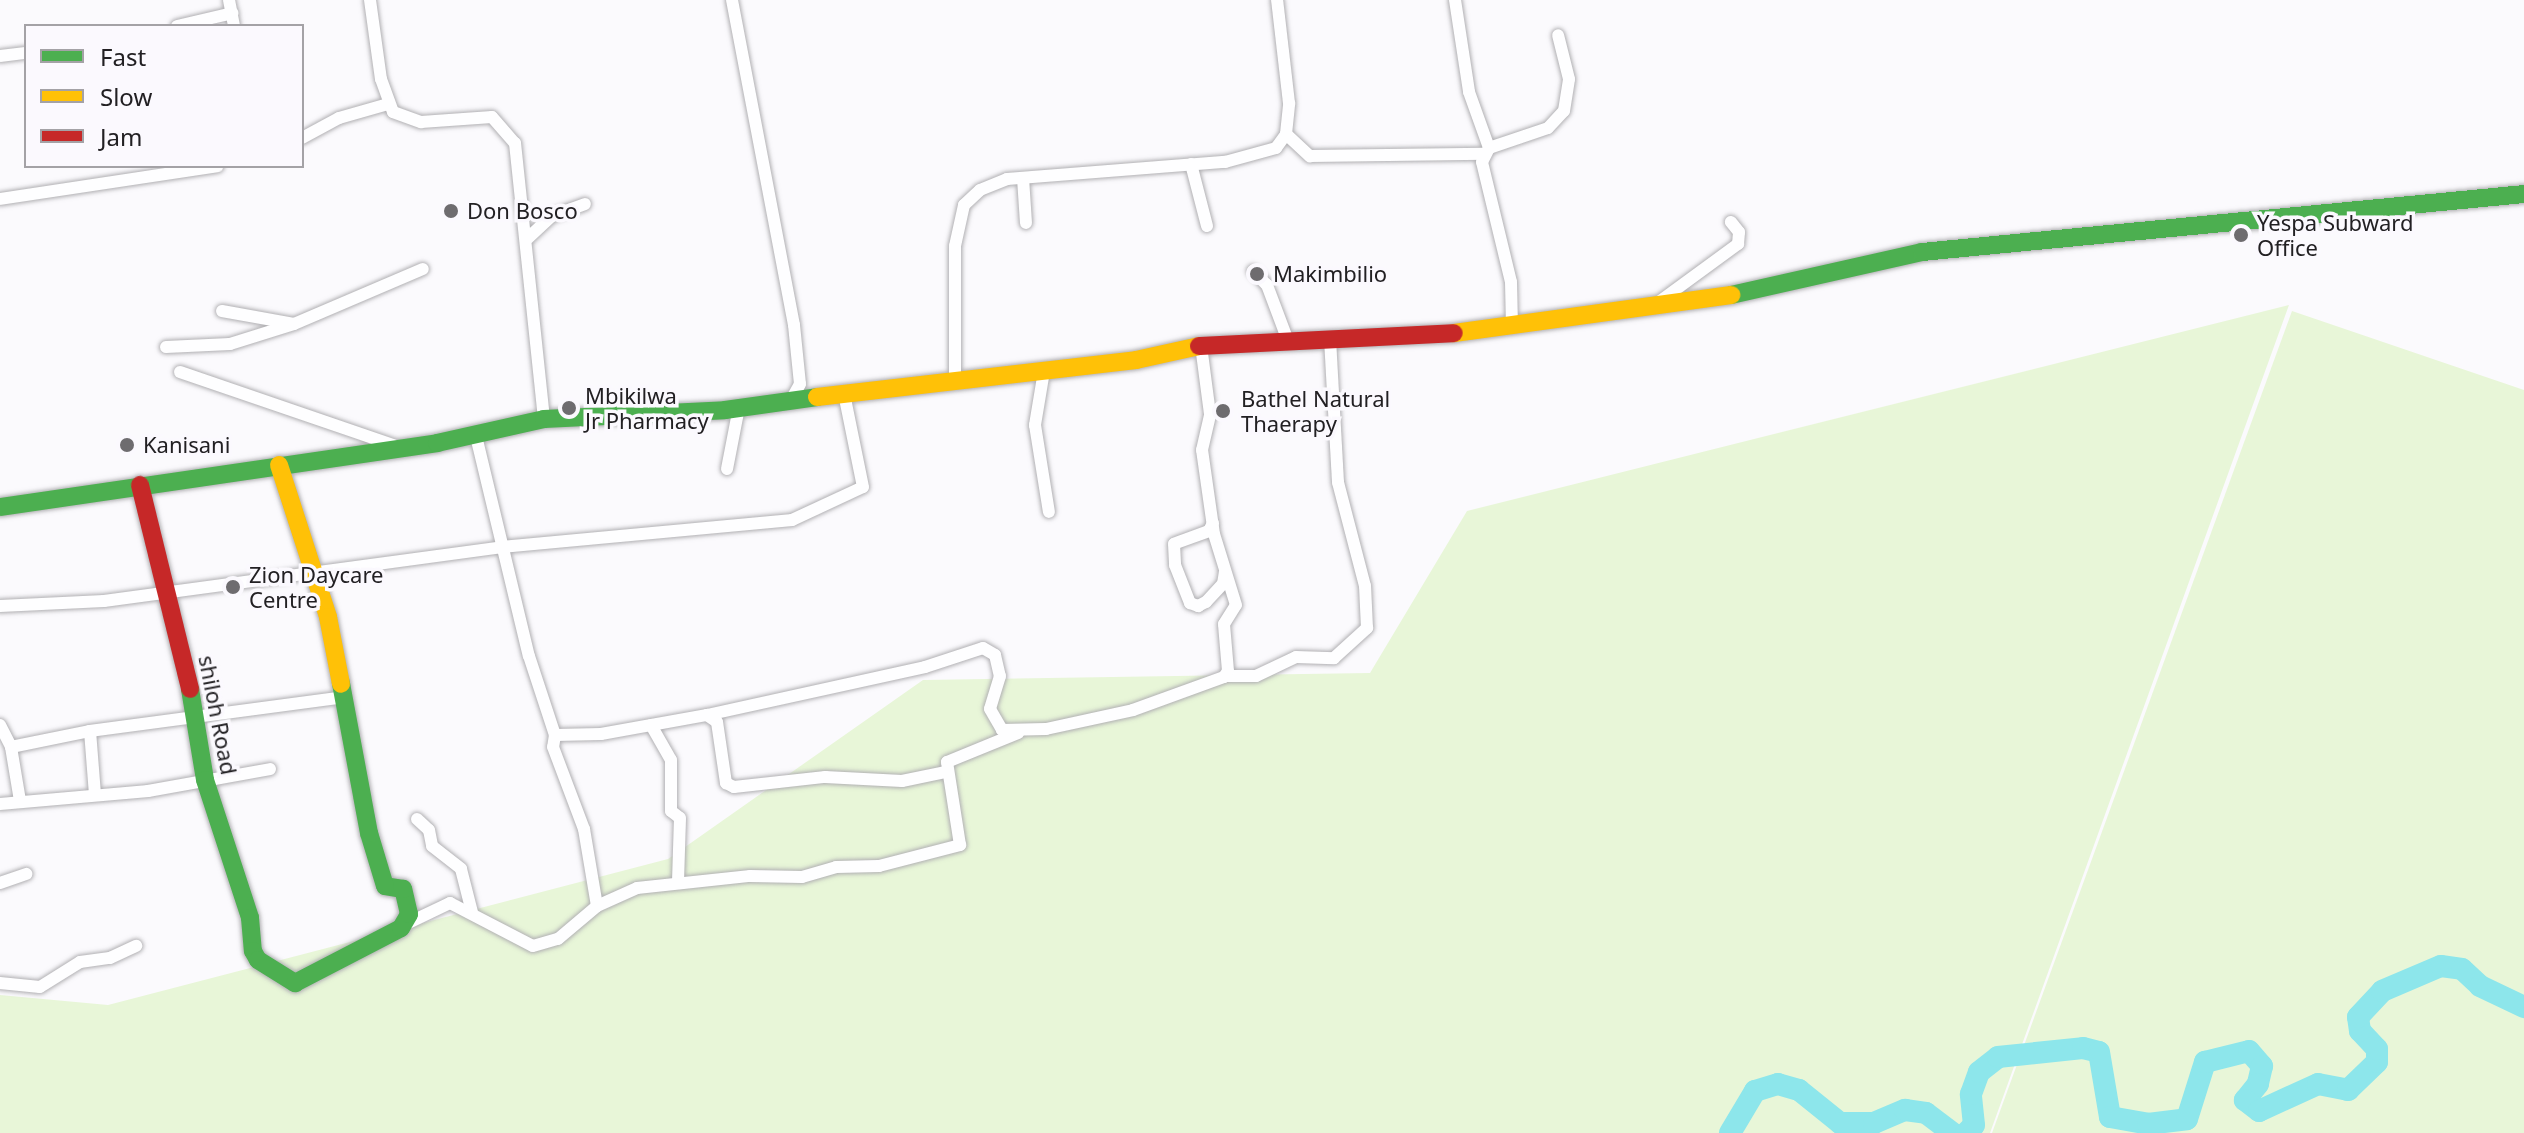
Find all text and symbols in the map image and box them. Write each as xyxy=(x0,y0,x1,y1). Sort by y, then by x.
legend xyxy=(24,24,304,168)
text: Fast xyxy=(100,40,146,73)
text: Slow xyxy=(100,80,152,113)
text: Jam xyxy=(100,120,142,153)
place label: Don Bosco xyxy=(467,198,578,224)
marker: Don Bosco xyxy=(442,202,460,220)
place label: Yespa Subward Office xyxy=(2257,209,2413,260)
marker: Yespa Subward Office xyxy=(2232,226,2250,244)
place label: Makimbilio xyxy=(1273,261,1387,287)
marker: Makimbilio xyxy=(1248,265,1266,283)
place label: Mbikilwa Jr Pharmacy xyxy=(585,382,709,434)
place label: Bathel Natural Thaerapy xyxy=(1241,385,1390,436)
marker: Mbikilwa Jr Pharmacy xyxy=(560,399,578,417)
marker: Bathel Natural Thaerapy xyxy=(1212,400,1234,422)
place label: Kanisani xyxy=(143,432,230,458)
marker: Kanisani xyxy=(118,436,136,454)
place label: Zion Daycare Centre xyxy=(249,561,383,612)
marker: Zion Daycare Centre xyxy=(224,578,242,596)
street label: shiloh Road xyxy=(194,653,242,777)

